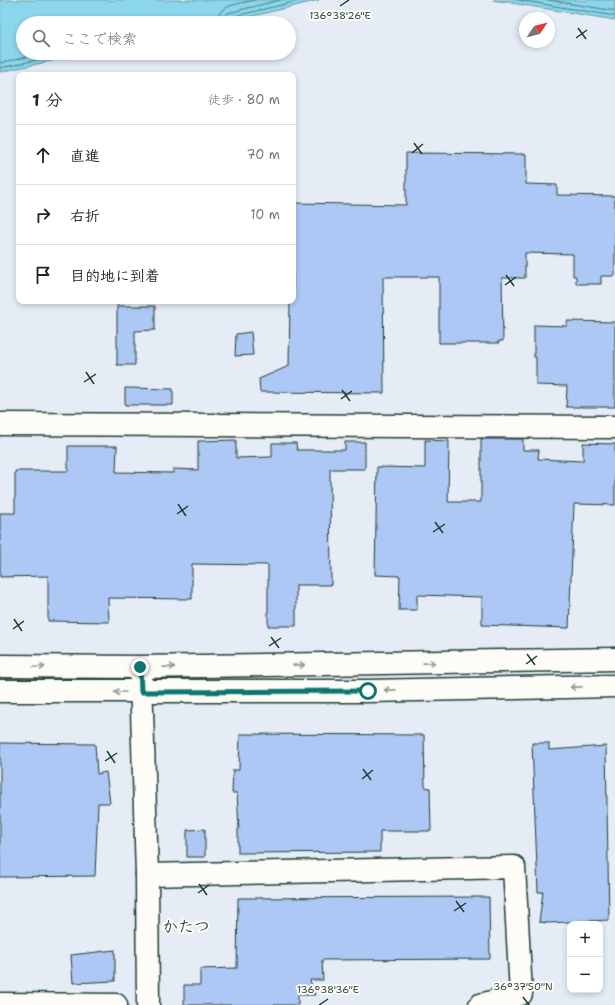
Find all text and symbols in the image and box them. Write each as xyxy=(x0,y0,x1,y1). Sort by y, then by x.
text: 136°38'26"E xyxy=(309,9,371,22)
north arrow xyxy=(519,12,555,48)
search box xyxy=(16,16,296,60)
icon: search xyxy=(30,27,52,49)
text: ここで検索 xyxy=(62,29,137,49)
text: 1 分 xyxy=(32,89,63,111)
text: 徒歩 · 80 m xyxy=(208,91,280,108)
icon: ahead xyxy=(32,144,54,166)
text: 直進 xyxy=(70,146,100,166)
text: 70 m xyxy=(246,146,280,163)
icon: right xyxy=(32,204,54,226)
text: 右折 xyxy=(70,206,100,226)
text: 10 m xyxy=(250,206,280,223)
icon: arrive xyxy=(32,264,54,286)
text: 目的地に到着 xyxy=(70,266,160,286)
route end xyxy=(131,658,149,676)
one-way arrow xyxy=(422,659,435,667)
one-way arrow xyxy=(292,661,305,669)
one-way arrow xyxy=(32,663,45,671)
one-way arrow xyxy=(162,663,175,671)
route start xyxy=(359,682,377,700)
one-way arrow xyxy=(570,683,583,691)
one-way arrow xyxy=(384,686,397,694)
one-way arrow xyxy=(114,688,127,695)
district label: かたつ xyxy=(162,916,210,937)
map controls xyxy=(567,921,603,993)
button: + xyxy=(567,921,603,957)
button: − xyxy=(567,957,603,993)
text: 36°37'50"N xyxy=(493,980,553,993)
text: 136°38'36"E xyxy=(297,983,359,996)

